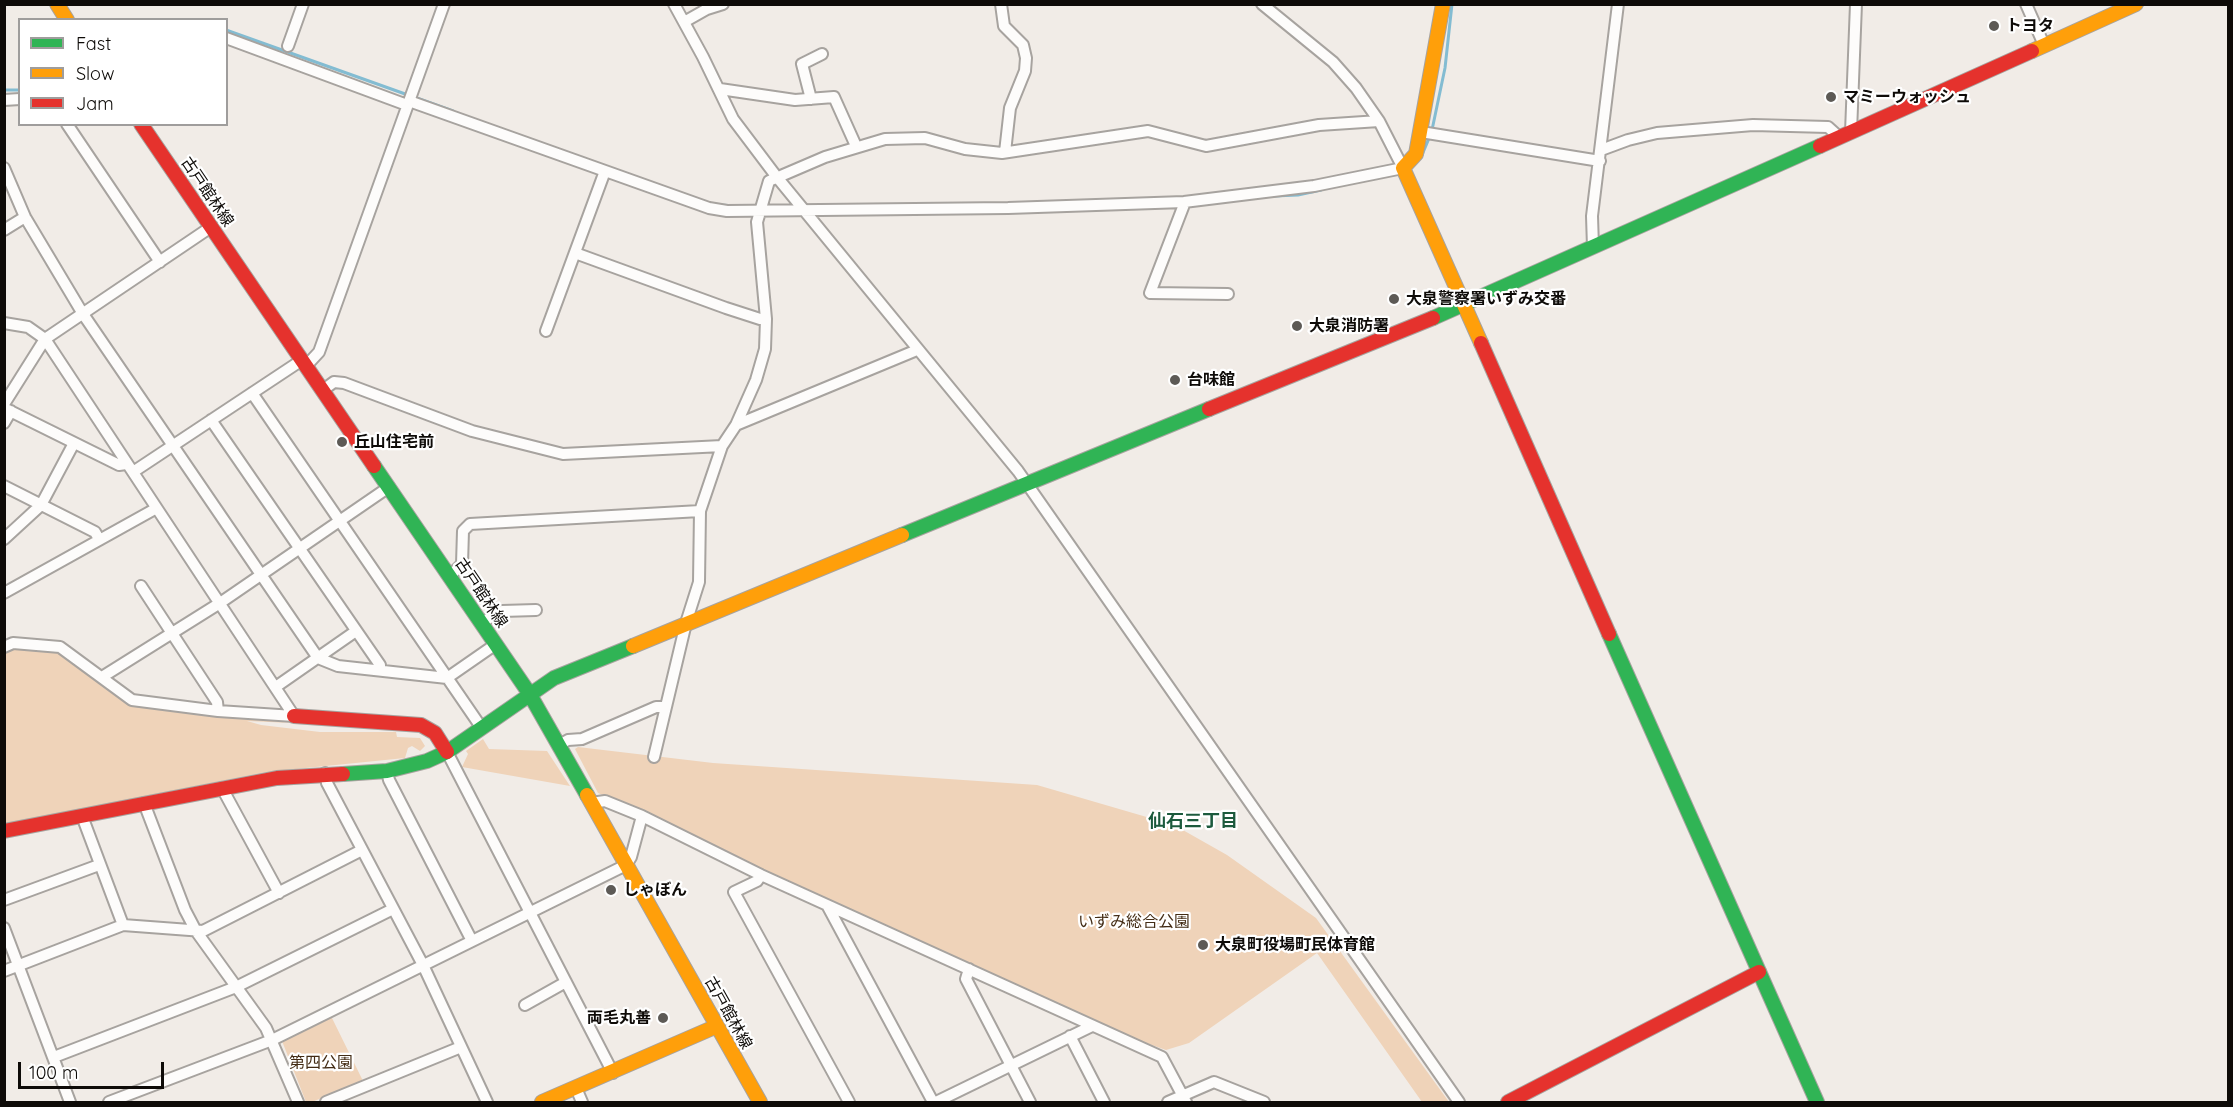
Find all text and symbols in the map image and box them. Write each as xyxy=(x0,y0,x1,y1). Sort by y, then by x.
place label: トヨタ xyxy=(2006,16,2054,36)
legend xyxy=(18,18,228,126)
marker: トヨタ xyxy=(1987,19,2001,33)
text: Fast xyxy=(76,32,111,55)
text: Slow xyxy=(76,62,114,85)
place label: マミーウォッシュ xyxy=(1843,87,1971,107)
marker: マミーウォッシュ xyxy=(1824,90,1838,104)
text: Jam xyxy=(76,92,114,115)
street label: 古戸館林線 xyxy=(177,153,237,231)
place label: 大泉警察署いずみ交番 xyxy=(1406,289,1566,309)
marker: 大泉警察署いずみ交番 xyxy=(1387,292,1401,306)
place label: 大泉消防署 xyxy=(1309,316,1389,336)
marker: 大泉消防署 xyxy=(1290,319,1304,333)
place label: 台味館 xyxy=(1187,370,1235,390)
marker: 台味館 xyxy=(1168,373,1182,387)
place label: 丘山住宅前 xyxy=(354,432,434,452)
marker: 丘山住宅前 xyxy=(335,435,349,449)
street label: 古戸館林線 xyxy=(451,554,511,632)
district label: 仙石三丁目 xyxy=(1148,811,1238,833)
place label: しゃぼん xyxy=(623,880,687,900)
marker: しゃぼん xyxy=(604,883,618,897)
park label: いずみ総合公園 xyxy=(1078,912,1190,932)
place label: 大泉町役場町民体育館 xyxy=(1215,935,1375,955)
marker: 大泉町役場町民体育館 xyxy=(1196,938,1210,952)
street label: 古戸館林線 xyxy=(700,973,756,1053)
place label: 両毛丸善 xyxy=(587,1008,651,1028)
marker: 両毛丸善 xyxy=(656,1011,670,1025)
scale bar xyxy=(21,1050,166,1088)
park label: 第四公園 xyxy=(289,1053,353,1073)
text: 100 m xyxy=(29,1061,78,1084)

